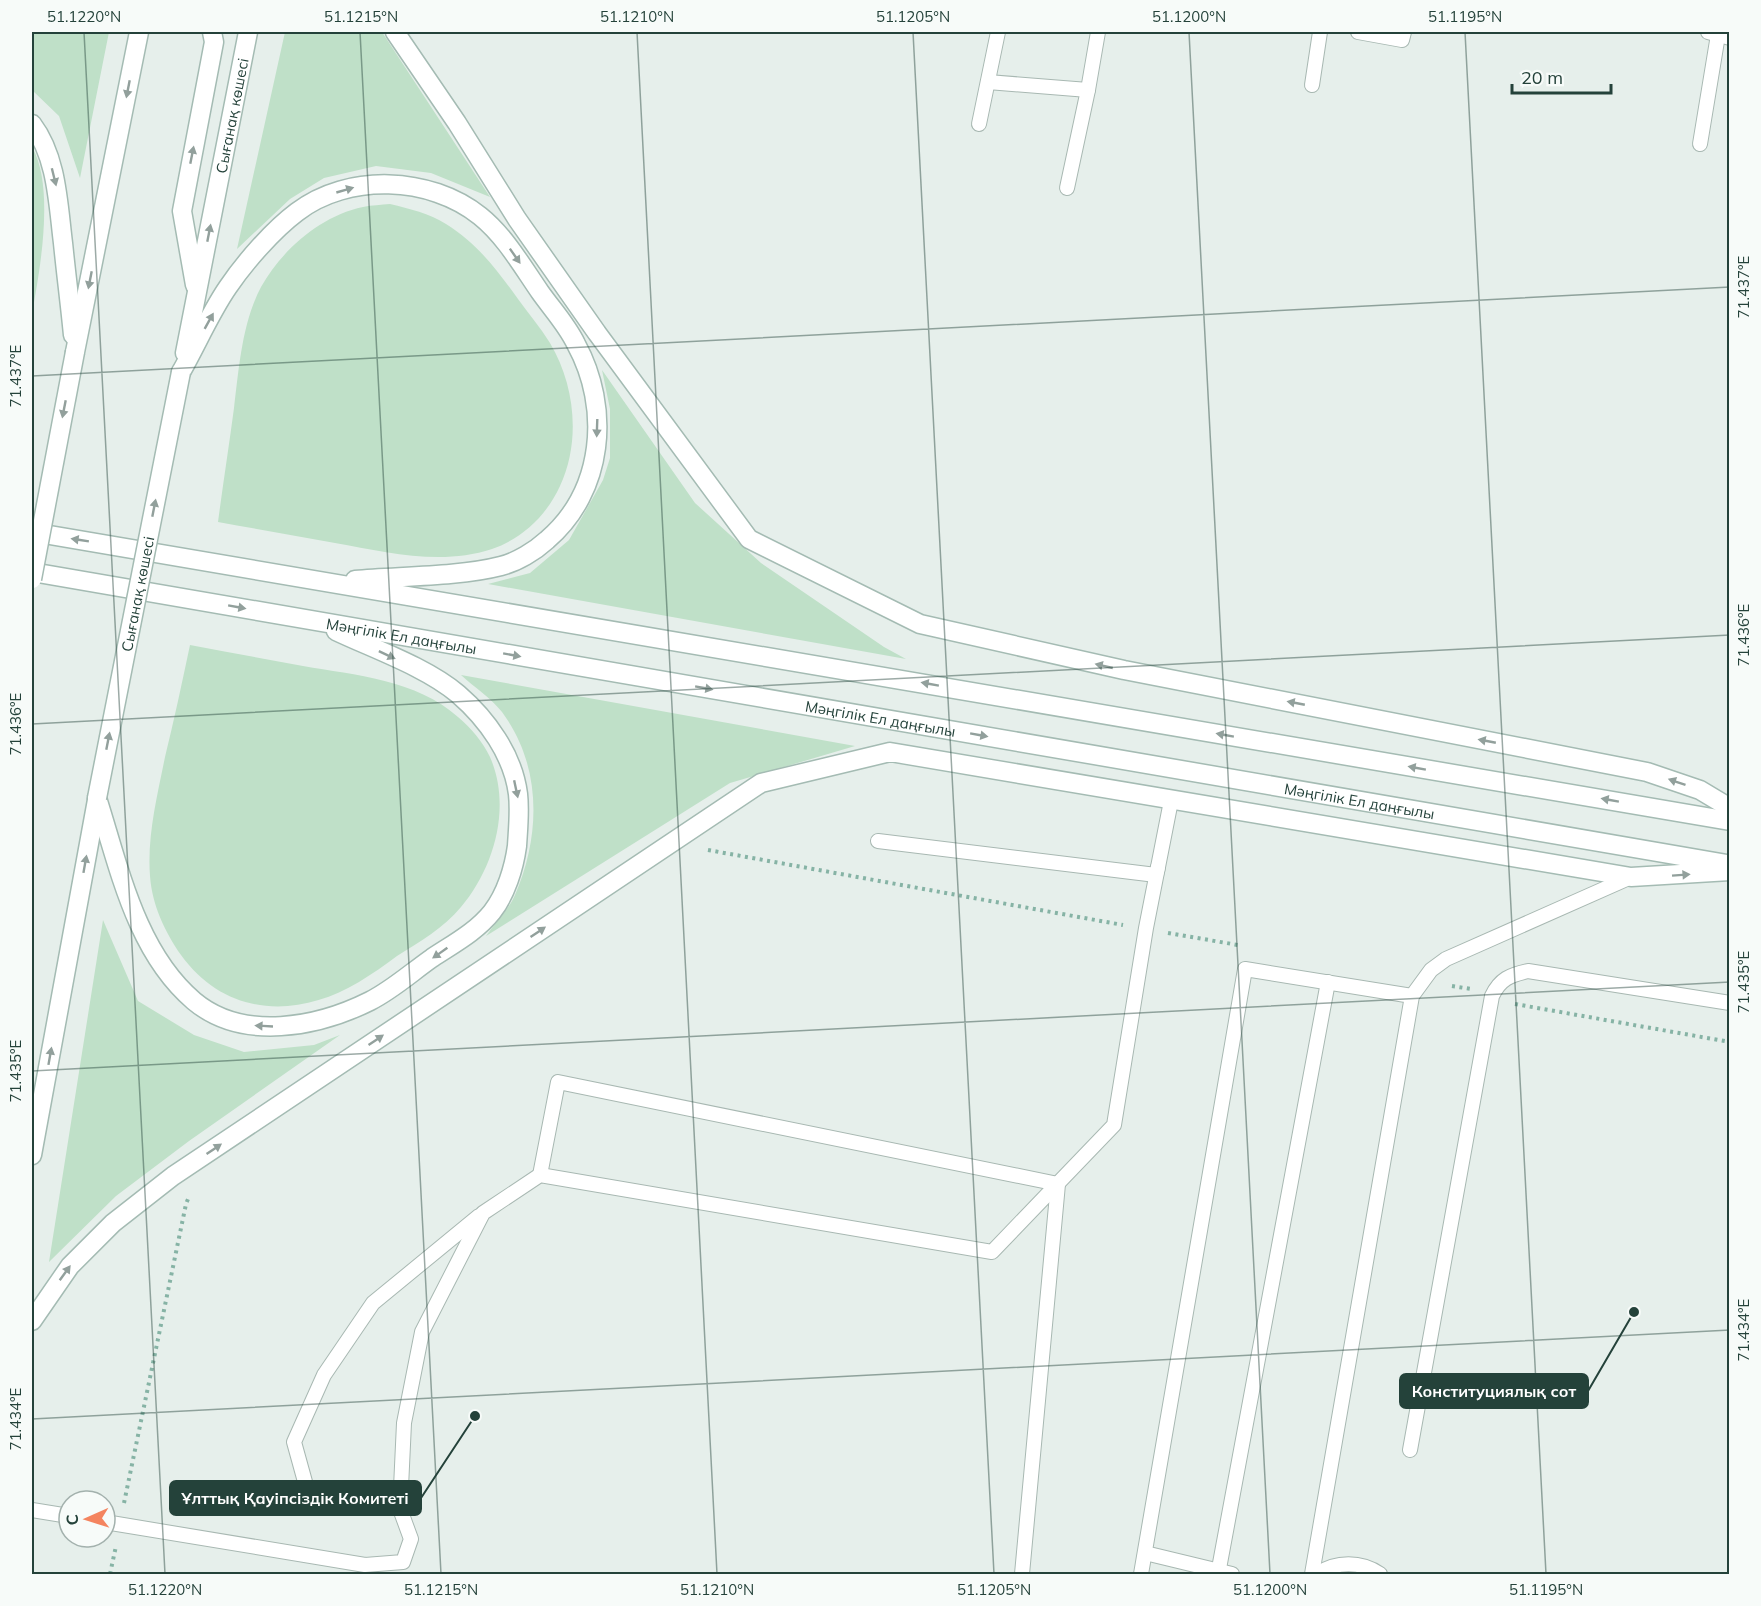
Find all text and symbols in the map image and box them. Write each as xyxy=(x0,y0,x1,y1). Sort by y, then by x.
text: 51.1220°N xyxy=(47,7,121,26)
text: 51.1215°N xyxy=(324,7,398,26)
text: 51.1210°N xyxy=(600,7,674,26)
text: 51.1205°N xyxy=(876,7,950,26)
text: 51.1200°N xyxy=(1152,7,1226,26)
text: 51.1195°N xyxy=(1428,7,1502,26)
street label: Сығанақ көшесі xyxy=(211,56,252,175)
scale bar xyxy=(1512,57,1611,95)
text: 20 m xyxy=(1521,66,1563,89)
one-way arrow xyxy=(123,80,132,99)
one-way arrow xyxy=(188,146,197,165)
one-way arrow xyxy=(49,168,59,186)
one-way arrow xyxy=(336,184,354,194)
one-way arrow xyxy=(205,223,214,242)
one-way arrow xyxy=(509,248,520,264)
text: 71.437°E xyxy=(1734,255,1753,318)
one-way arrow xyxy=(84,271,94,289)
one-way arrow xyxy=(204,312,214,329)
text: 71.437°E xyxy=(6,344,25,407)
one-way arrow xyxy=(59,400,68,419)
one-way arrow xyxy=(592,419,602,438)
one-way arrow xyxy=(150,499,159,518)
street label: Сығанақ көшесі xyxy=(117,535,158,653)
one-way arrow xyxy=(71,536,90,545)
one-way arrow xyxy=(227,603,246,612)
text: 71.436°E xyxy=(1734,603,1753,666)
street label: Мәңгілік Ел даңғылы xyxy=(325,613,478,658)
one-way arrow xyxy=(379,650,396,659)
one-way arrow xyxy=(502,650,521,659)
one-way arrow xyxy=(1095,660,1114,670)
one-way arrow xyxy=(920,680,939,689)
one-way arrow xyxy=(694,683,713,692)
text: 71.436°E xyxy=(6,692,25,755)
street label: Мәңгілік Ел даңғылы xyxy=(804,696,957,740)
one-way arrow xyxy=(1286,698,1305,707)
one-way arrow xyxy=(1216,730,1235,739)
one-way arrow xyxy=(104,731,113,750)
one-way arrow xyxy=(969,731,988,740)
one-way arrow xyxy=(1477,736,1496,745)
one-way arrow xyxy=(1408,763,1427,772)
one-way arrow xyxy=(1668,777,1686,786)
street label: Мәңгілік Ел даңғылы xyxy=(1283,778,1436,823)
one-way arrow xyxy=(512,780,521,799)
one-way arrow xyxy=(1600,795,1619,804)
one-way arrow xyxy=(81,855,90,874)
one-way arrow xyxy=(1671,870,1690,879)
one-way arrow xyxy=(530,927,546,938)
one-way arrow xyxy=(432,947,448,958)
text: 71.435°E xyxy=(1734,950,1753,1013)
one-way arrow xyxy=(254,1021,273,1030)
one-way arrow xyxy=(368,1035,384,1046)
text: 71.435°E xyxy=(6,1039,25,1102)
one-way arrow xyxy=(46,1046,55,1065)
one-way arrow xyxy=(206,1144,222,1155)
one-way arrow xyxy=(59,1266,71,1282)
text: 71.434°E xyxy=(1734,1298,1753,1361)
callout: Конституциялық сот xyxy=(1400,1374,1588,1408)
text: Конституциялық сот xyxy=(1412,1381,1577,1401)
text: 71.434°E xyxy=(6,1387,25,1450)
callout: Ұлттық Қауіпсіздік Комитеті xyxy=(170,1481,421,1515)
text: Ұлттық Қауіпсіздік Комитеті xyxy=(180,1488,409,1508)
north arrow xyxy=(57,1489,117,1549)
text: С xyxy=(62,1514,82,1526)
text: 51.1220°N xyxy=(128,1580,202,1599)
text: 51.1215°N xyxy=(404,1580,478,1599)
text: 51.1210°N xyxy=(680,1580,754,1599)
text: 51.1205°N xyxy=(957,1580,1031,1599)
text: 51.1200°N xyxy=(1233,1580,1307,1599)
text: 51.1195°N xyxy=(1509,1580,1583,1599)

